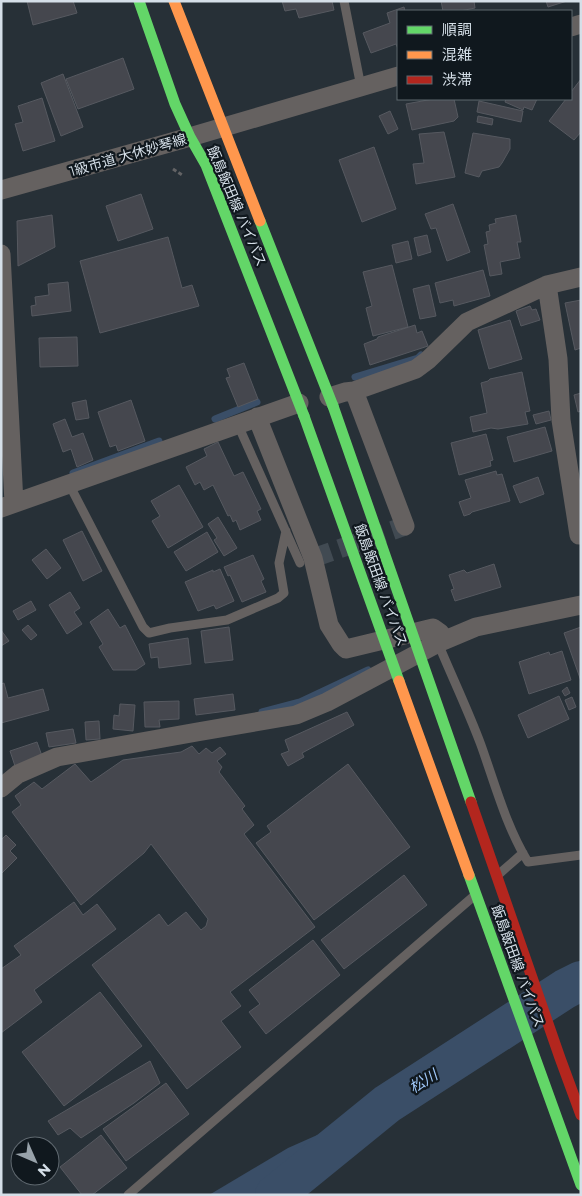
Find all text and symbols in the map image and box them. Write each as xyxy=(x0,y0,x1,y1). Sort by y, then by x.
legend xyxy=(397,10,572,100)
text: 順調 xyxy=(442,20,472,39)
text: 混雑 xyxy=(442,45,472,64)
text: 渋滞 xyxy=(442,70,472,89)
street label: 1級市道 大休妙琴線 xyxy=(67,130,189,180)
street label: 飯島飯田線 バイパス xyxy=(203,143,271,269)
street label: 飯島飯田線 バイパス xyxy=(350,521,412,649)
street label: 飯島飯田線 バイパス xyxy=(487,902,549,1030)
water label: 松川 xyxy=(405,1064,442,1097)
north arrow xyxy=(10,1136,60,1186)
text: N xyxy=(34,1160,55,1181)

